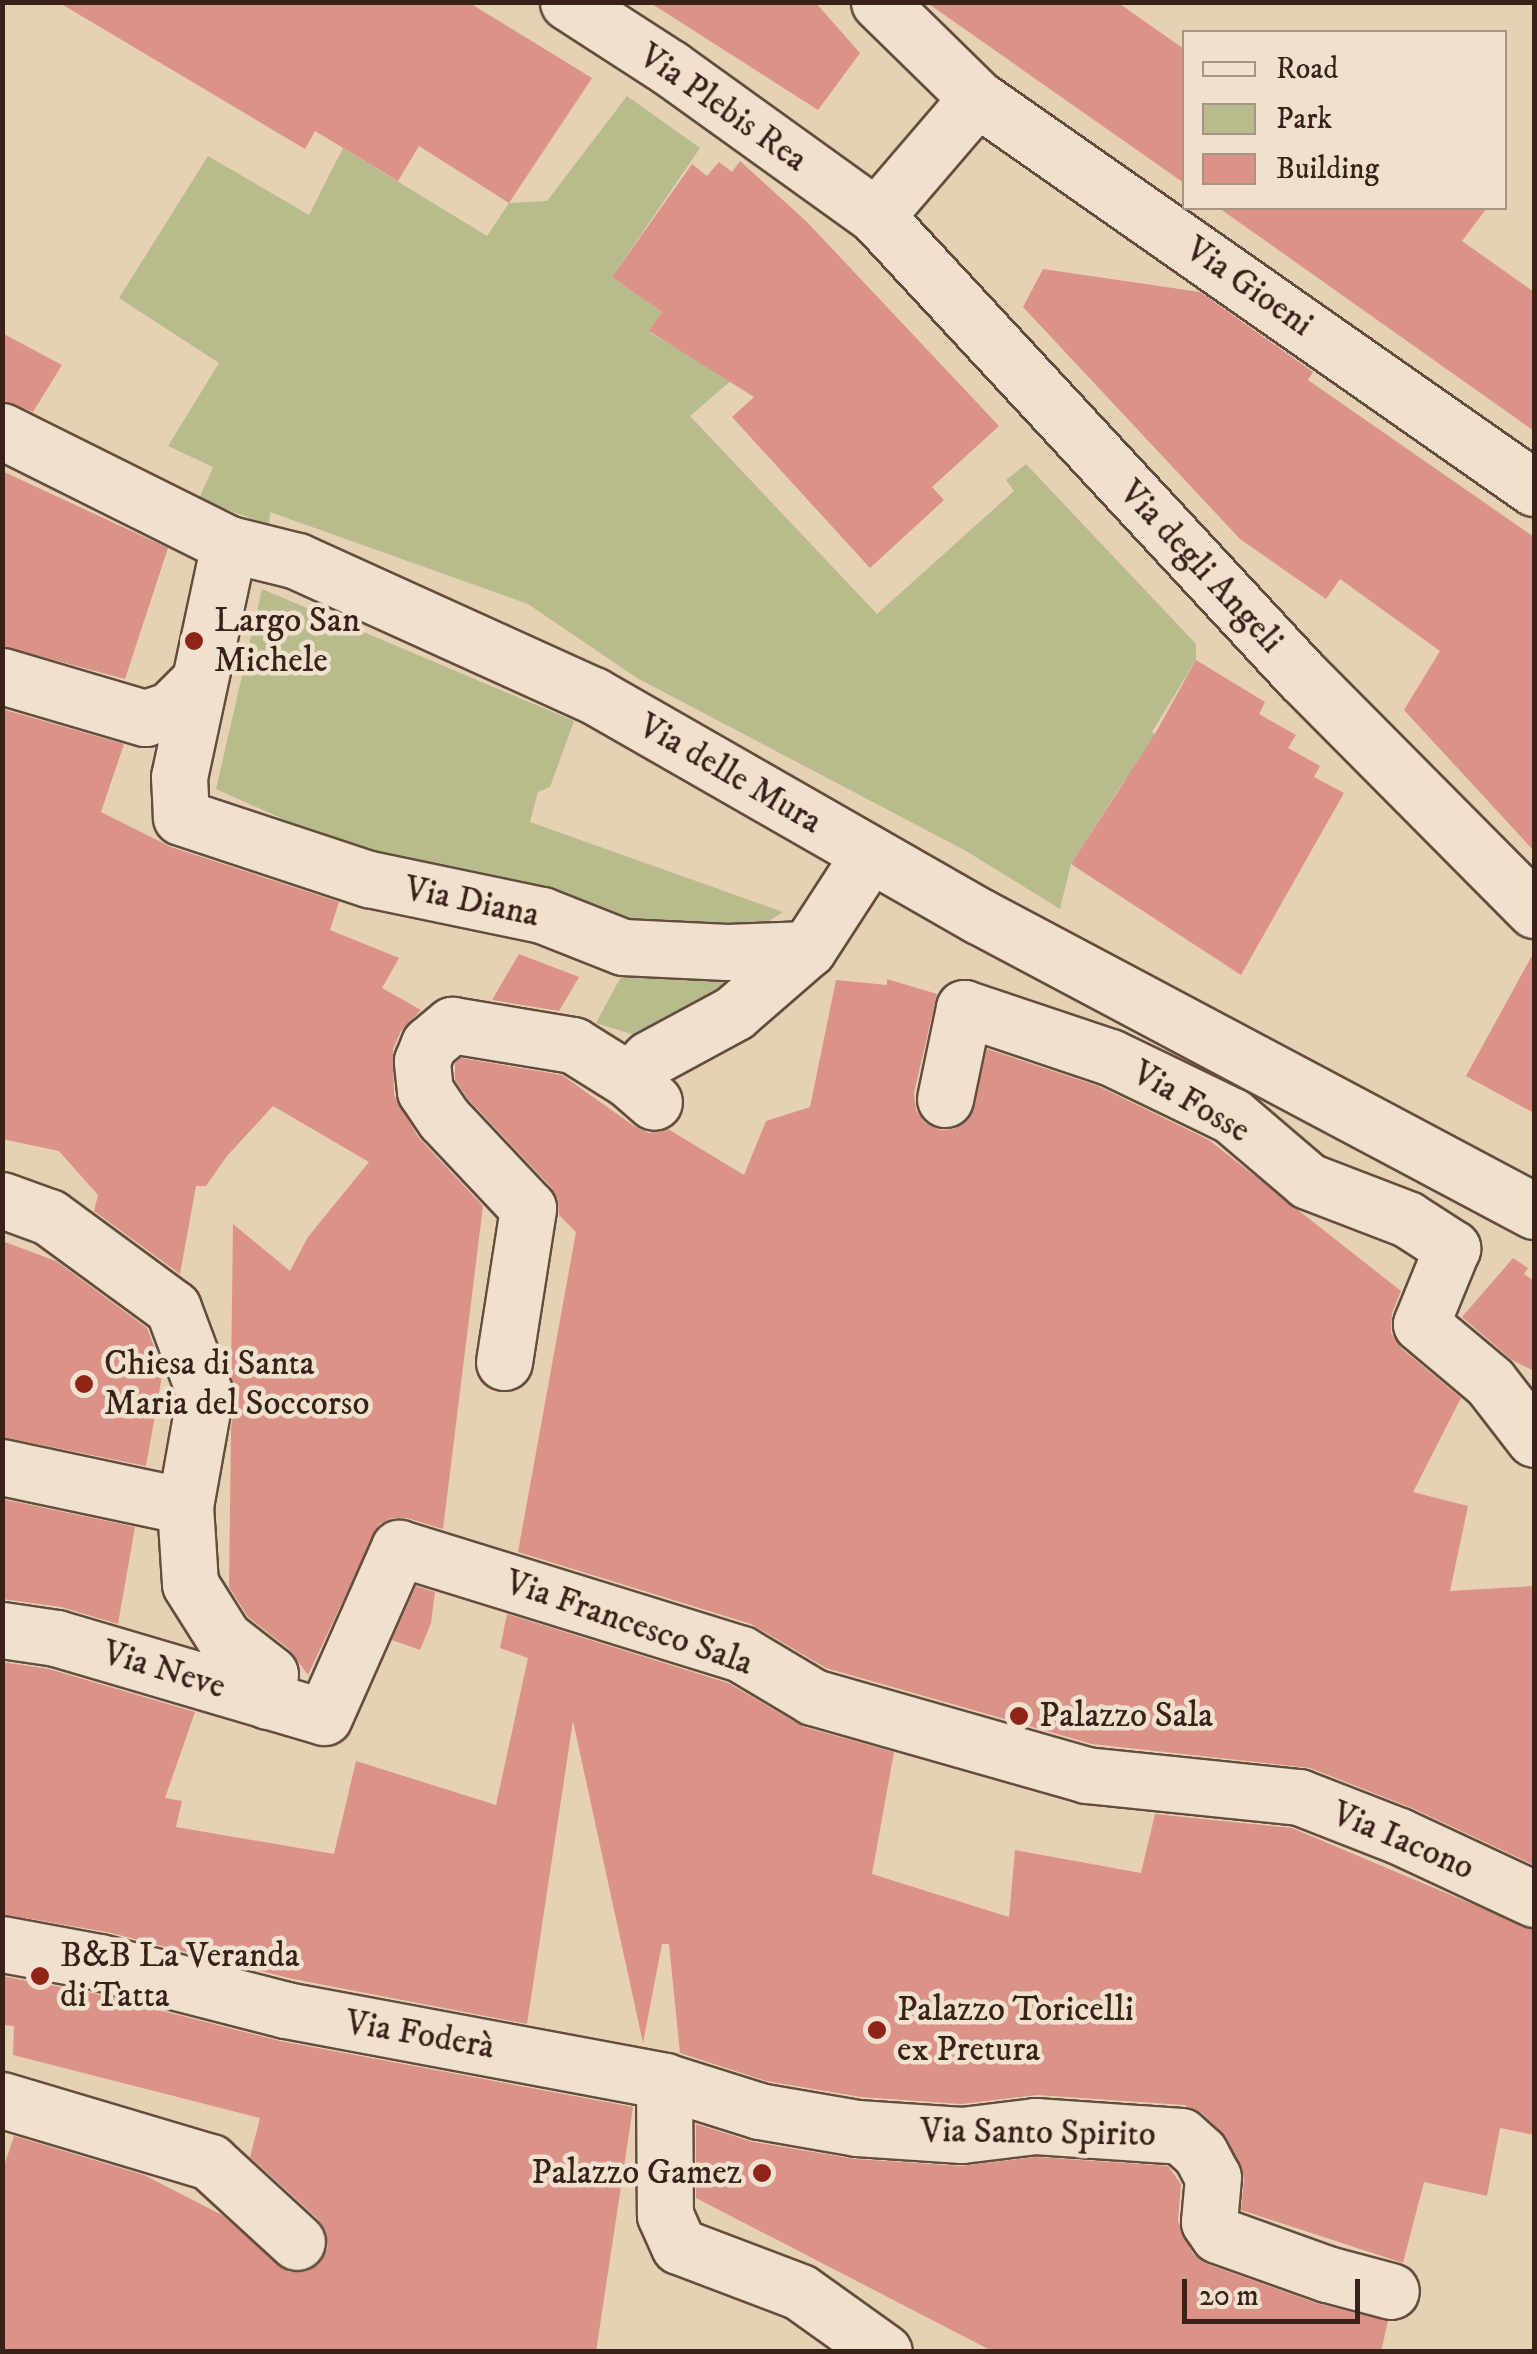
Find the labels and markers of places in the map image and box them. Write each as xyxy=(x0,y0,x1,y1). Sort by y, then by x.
place label: Largo San Michele xyxy=(214,600,360,682)
marker: Largo San Michele xyxy=(183,630,205,652)
place label: Chiesa di Santa Maria del Soccorso xyxy=(104,1343,369,1425)
marker: Chiesa di Santa Maria del Soccorso xyxy=(73,1373,95,1395)
place label: Palazzo Sala xyxy=(1039,1695,1213,1737)
marker: Palazzo Sala xyxy=(1008,1705,1030,1727)
place label: B&B La Veranda di Tatta xyxy=(60,1935,300,2017)
marker: B&B La Veranda di Tatta xyxy=(29,1965,51,1987)
place label: Palazzo Toricelli ex Pretura xyxy=(897,1989,1134,2071)
marker: Palazzo Toricelli ex Pretura xyxy=(866,2019,888,2041)
place label: Palazzo Gamez xyxy=(531,2152,742,2194)
marker: Palazzo Gamez xyxy=(751,2162,773,2184)

